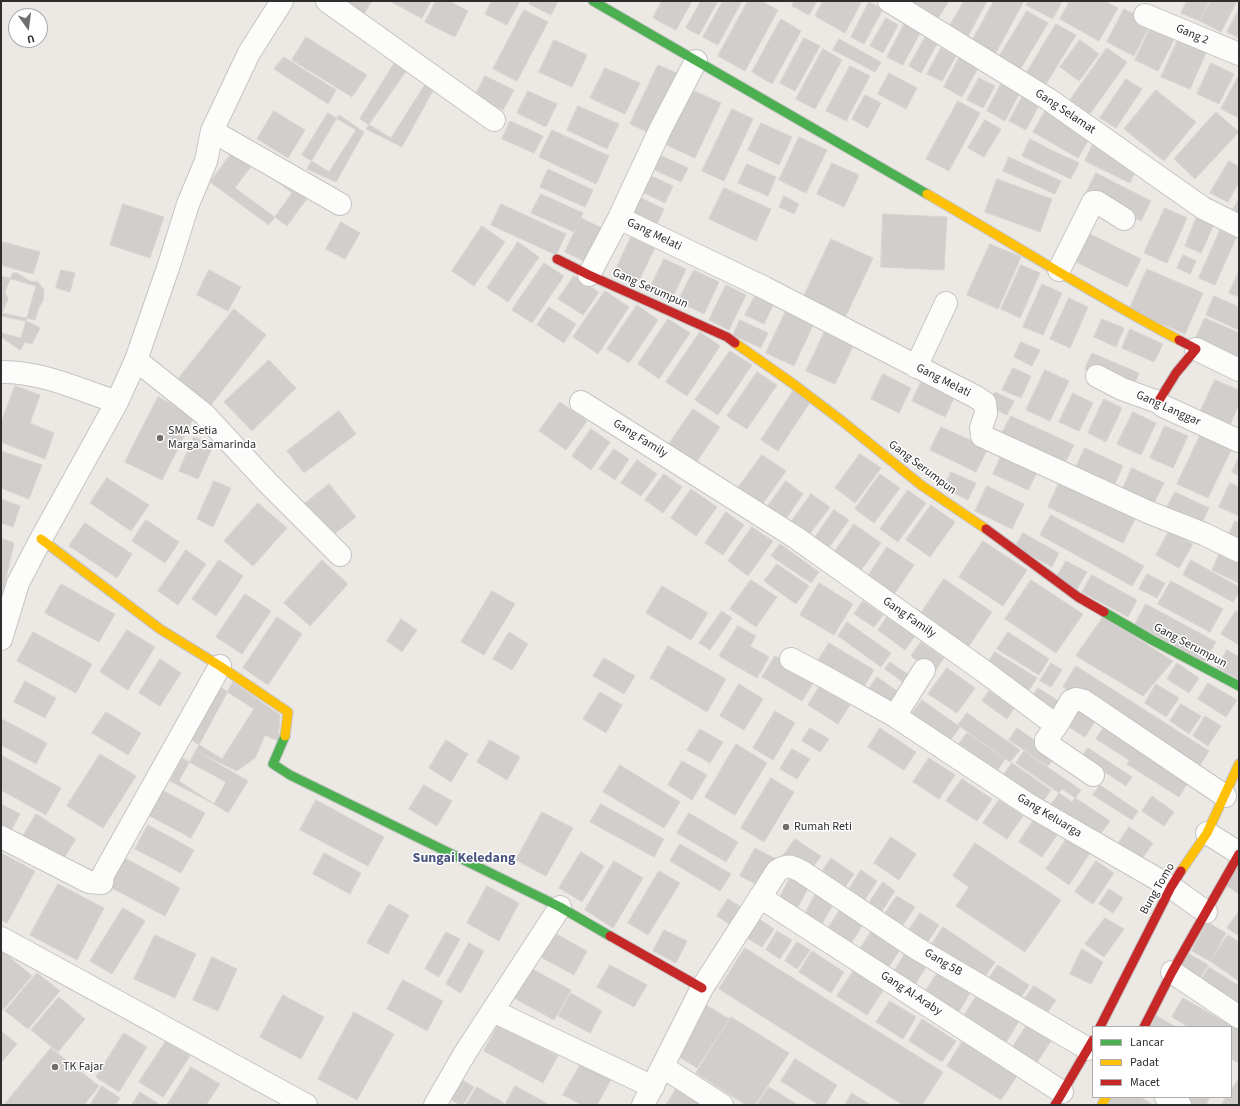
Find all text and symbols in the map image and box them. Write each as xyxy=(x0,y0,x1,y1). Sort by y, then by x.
north arrow xyxy=(8,8,48,48)
street label: Gang 2 xyxy=(1173,22,1211,48)
text: U xyxy=(25,31,36,47)
street label: Gang Selamat xyxy=(1032,87,1098,137)
street label: Gang Melati xyxy=(624,216,684,254)
street label: Gang Serumpun xyxy=(610,266,690,312)
street label: Gang Melati xyxy=(913,361,973,401)
street label: Gang Langgar xyxy=(1134,388,1202,430)
street label: Gang Family xyxy=(610,417,670,461)
place label: SMA Setia Marga Samarinda xyxy=(168,424,256,452)
marker: SMA Setia Marga Samarinda xyxy=(155,433,165,443)
street label: Gang Serumpun xyxy=(885,438,959,498)
street label: Gang Family xyxy=(880,594,938,642)
street label: Gang Serumpun xyxy=(1151,621,1229,671)
street label: Gang Keluarga xyxy=(1014,791,1084,841)
place label: Rumah Reti xyxy=(794,820,852,834)
marker: Rumah Reti xyxy=(781,822,791,832)
district label: Sungai Keledang xyxy=(413,851,515,867)
street label: Bung Tomo xyxy=(1137,861,1179,917)
street label: Gang 5B xyxy=(922,946,964,980)
street label: Gang Al-Araby xyxy=(878,969,944,1019)
legend xyxy=(1092,1026,1232,1098)
text: Lancar xyxy=(1130,1034,1164,1051)
text: Padat xyxy=(1130,1054,1159,1071)
place label: TK Fajar xyxy=(63,1060,104,1074)
marker: TK Fajar xyxy=(50,1062,60,1072)
text: Macet xyxy=(1130,1074,1160,1091)

